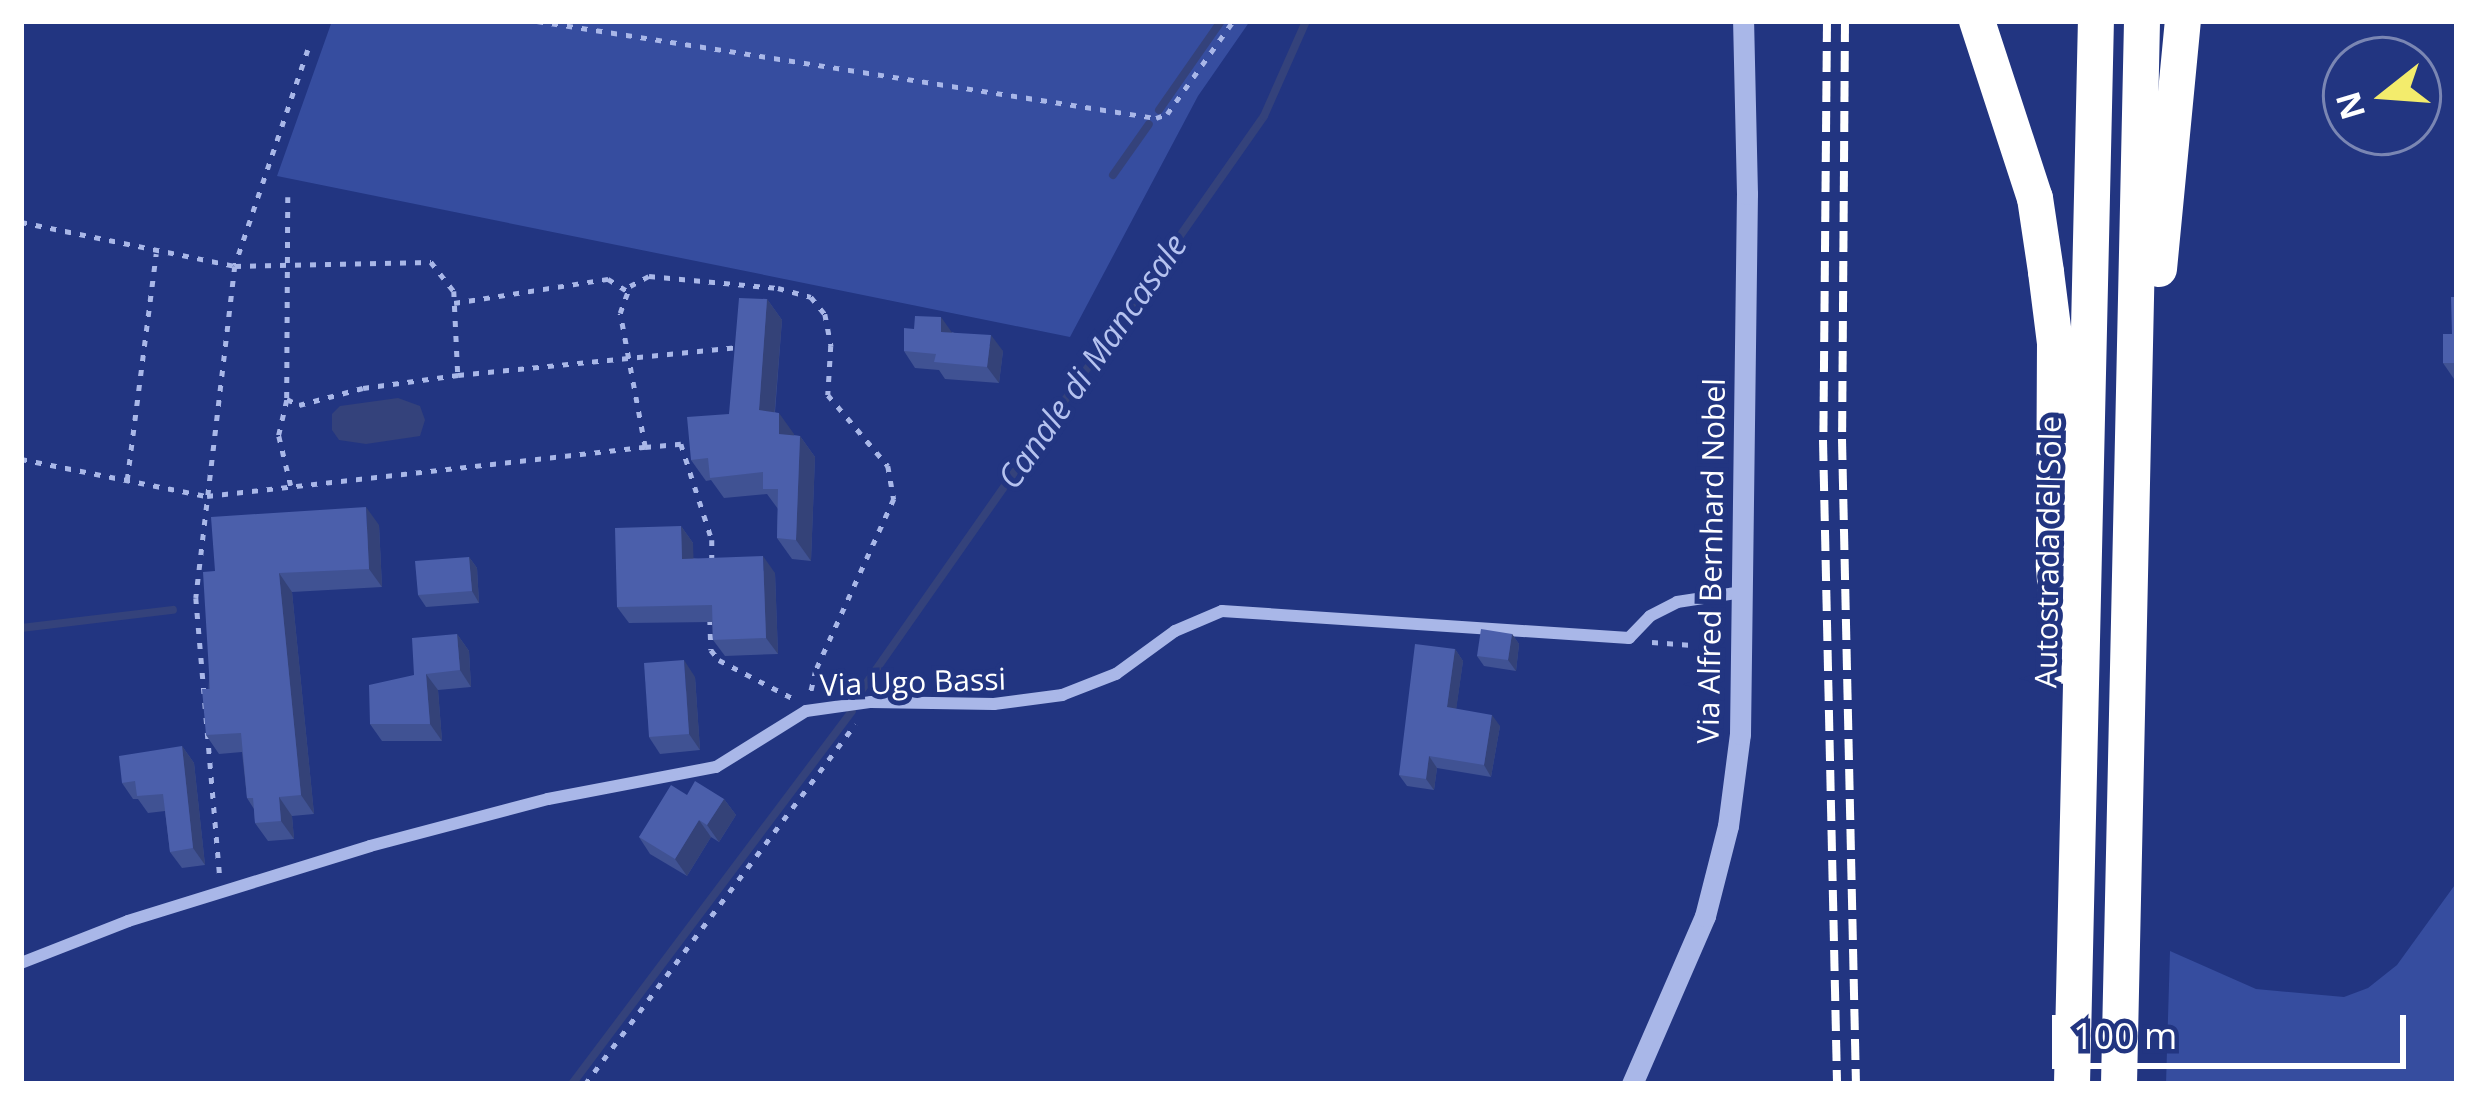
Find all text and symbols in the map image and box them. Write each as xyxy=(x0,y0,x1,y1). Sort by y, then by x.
north arrow xyxy=(2322,36,2442,156)
text: N xyxy=(2325,86,2375,125)
water label: Canale di Mancasale xyxy=(989,226,1195,496)
street label: Via Alfred Bernhard Nobel xyxy=(1690,378,1732,744)
street label: Autostrada del Sole xyxy=(2028,416,2068,688)
street label: Via Ugo Bassi xyxy=(819,661,1007,703)
scale bar xyxy=(2058,991,2412,1065)
text: 100 m xyxy=(2073,1011,2177,1060)

